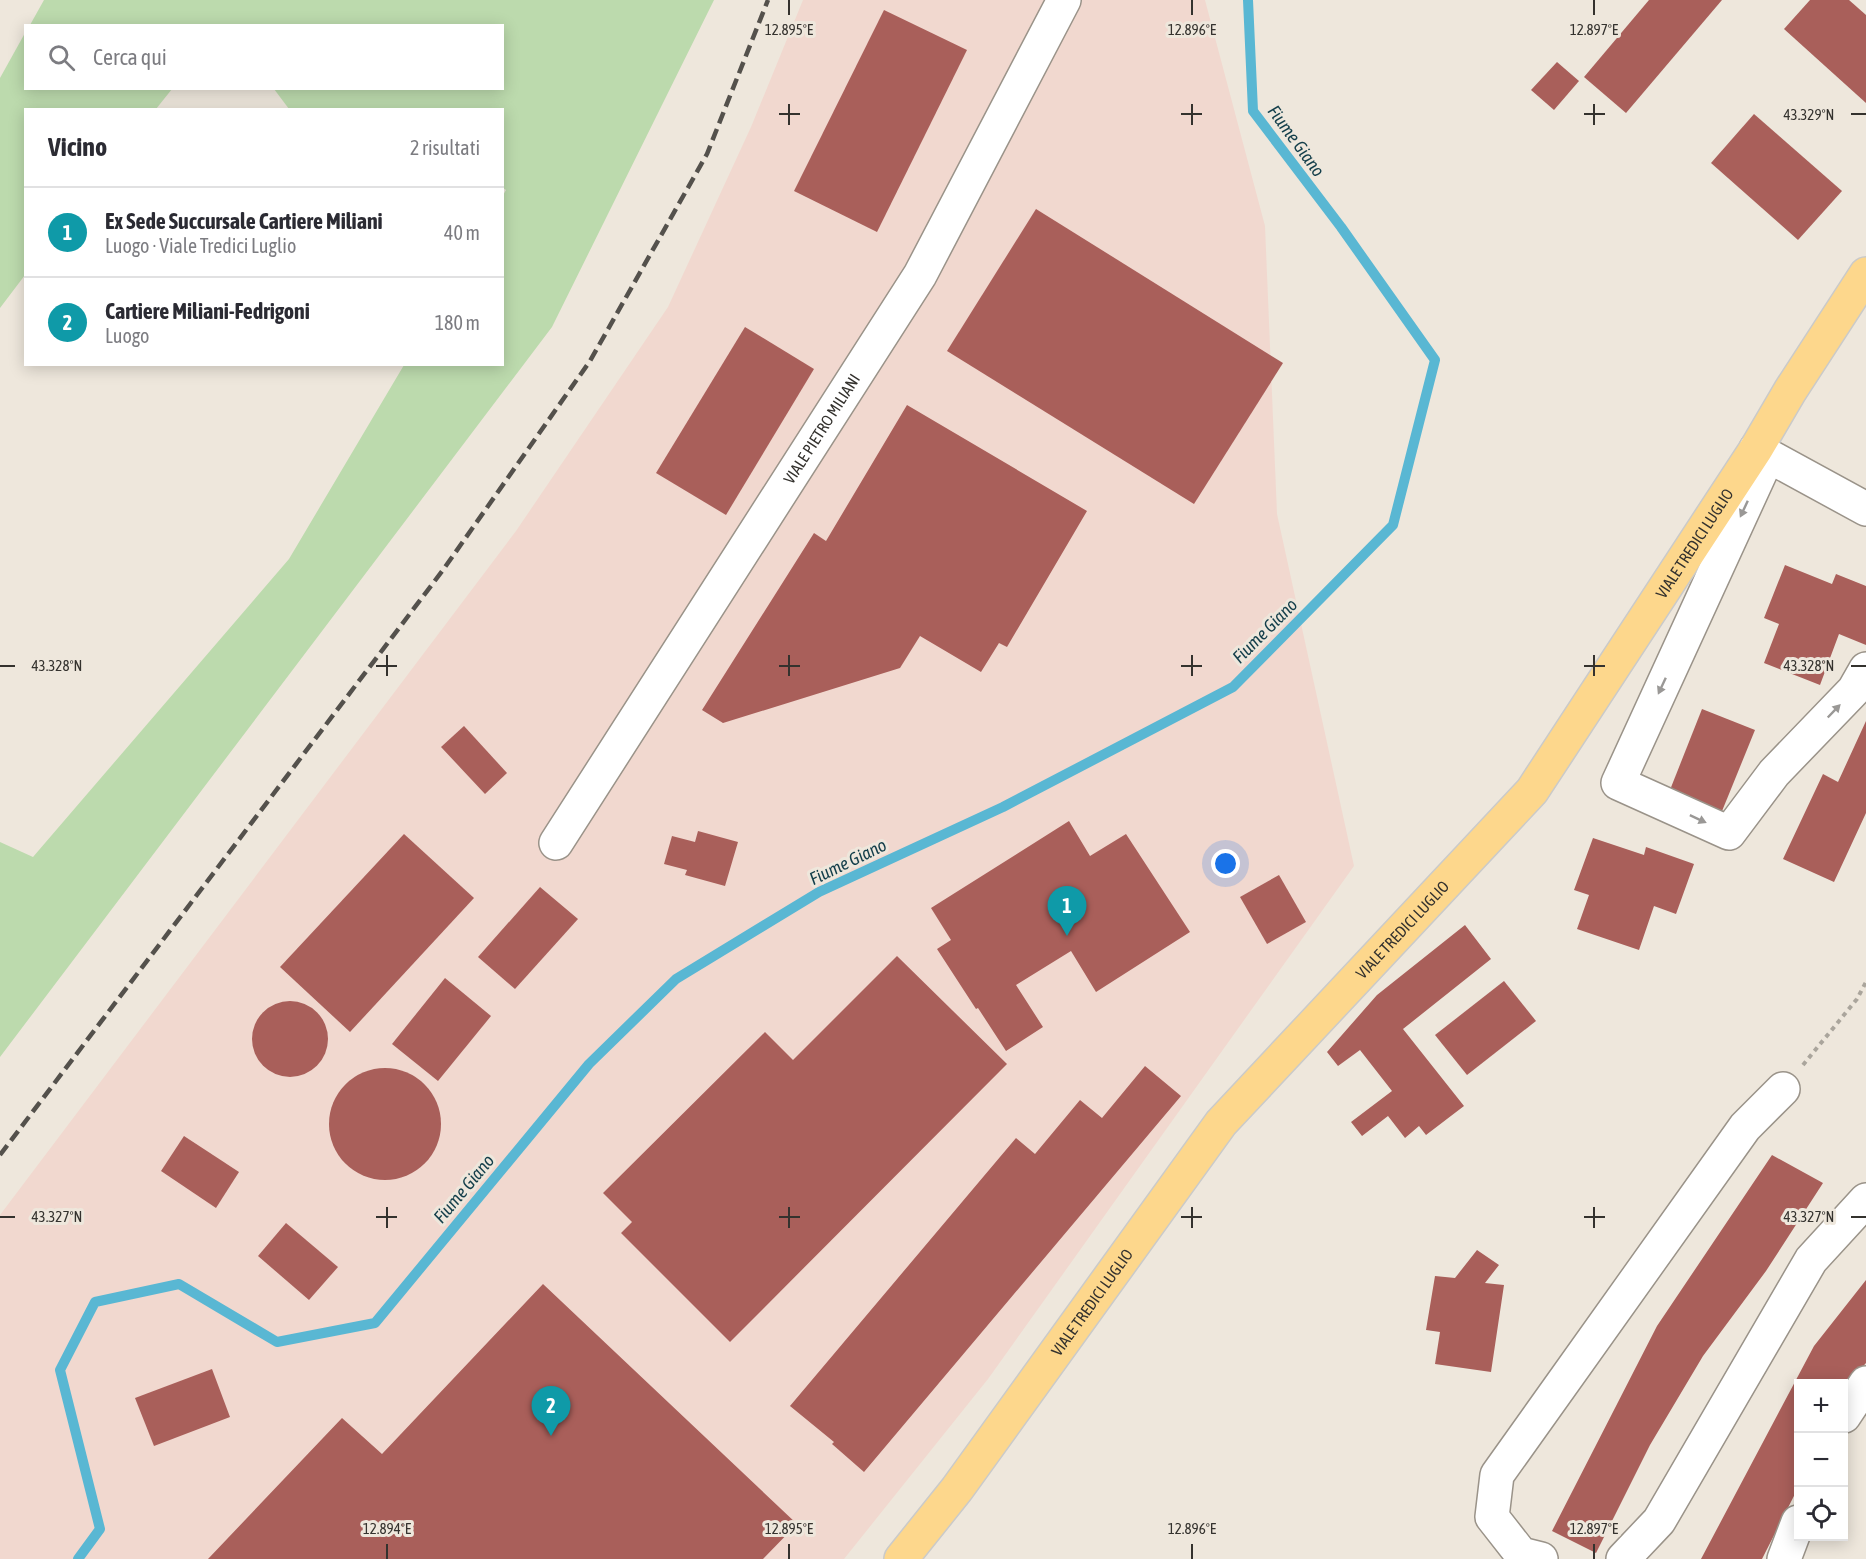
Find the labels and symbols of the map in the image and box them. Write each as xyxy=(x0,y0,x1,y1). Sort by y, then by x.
text: 12.895°E xyxy=(765,21,814,38)
text: 12.896°E xyxy=(1168,21,1217,38)
text: 12.897°E xyxy=(1570,21,1619,38)
water label: Fiume Giano xyxy=(1264,101,1329,180)
text: 43.329°N xyxy=(1784,106,1834,123)
street label: VIALE PIETRO MILIANI xyxy=(780,371,863,487)
street label: VIALE TREDICI LUGLIO xyxy=(1652,485,1737,601)
one-way arrow xyxy=(1739,500,1749,518)
water label: Fiume Giano xyxy=(1228,594,1301,667)
text: 43.328°N xyxy=(32,657,82,674)
text: 43.328°N xyxy=(1784,657,1834,674)
one-way arrow xyxy=(1658,677,1667,694)
one-way arrow xyxy=(1826,704,1840,718)
one-way arrow xyxy=(1689,815,1706,824)
water label: Fiume Giano xyxy=(806,834,890,889)
your location xyxy=(1211,849,1240,878)
street label: VIALE TREDICI LUGLIO xyxy=(1352,877,1452,982)
pin: 1 xyxy=(1048,886,1086,936)
water label: Fiume Giano xyxy=(429,1150,498,1227)
text: 43.327°N xyxy=(32,1208,82,1225)
text: 43.327°N xyxy=(1784,1208,1834,1225)
street label: VIALE TREDICI LUGLIO xyxy=(1047,1245,1136,1359)
pin: 2 xyxy=(532,1386,570,1436)
text: 12.894°E xyxy=(363,1520,412,1537)
text: 12.895°E xyxy=(765,1520,814,1537)
text: 12.896°E xyxy=(1168,1520,1217,1537)
text: 12.897°E xyxy=(1570,1520,1619,1537)

